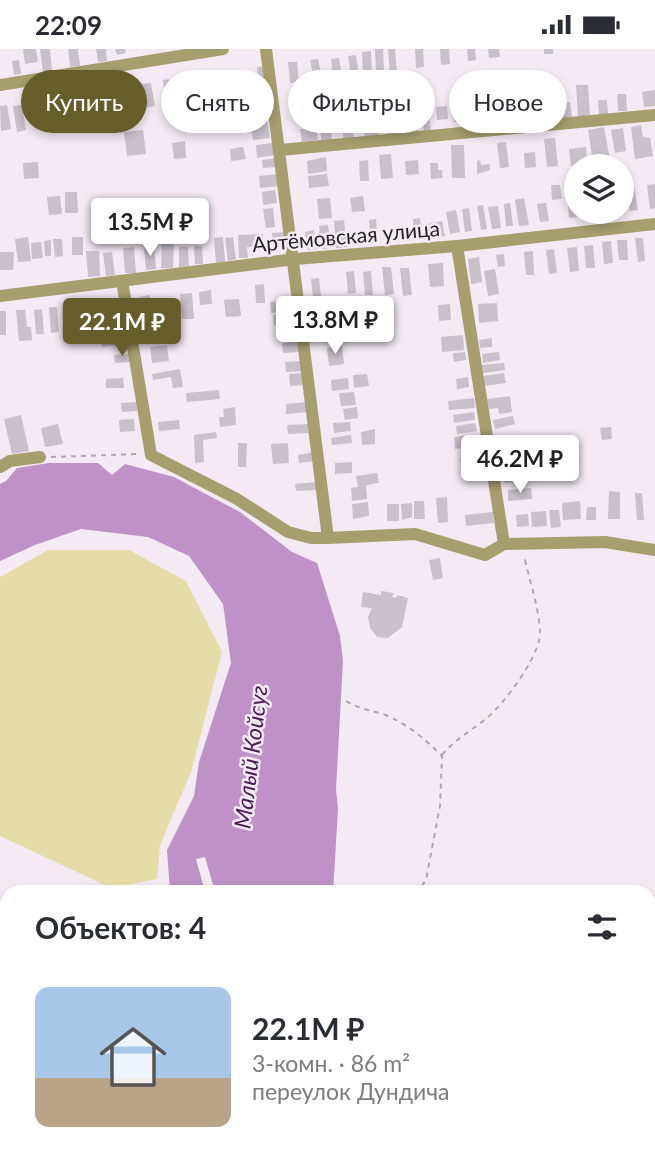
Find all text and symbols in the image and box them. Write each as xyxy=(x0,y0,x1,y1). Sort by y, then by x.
text: 22:09 xyxy=(35,9,102,41)
chip: Купить xyxy=(21,70,147,133)
chip: Снять xyxy=(161,70,274,133)
chip: Фильтры xyxy=(288,70,435,133)
chip: Новое xyxy=(449,70,567,133)
map controls xyxy=(564,154,634,224)
button: layers xyxy=(564,154,634,224)
pin: 13.5M ₽ xyxy=(85,199,215,258)
text: 13.5M ₽ xyxy=(107,207,193,235)
street label: Артёмовская улица xyxy=(251,215,441,256)
pin: 13.8M ₽ xyxy=(270,296,400,356)
pin: 22.1M ₽ xyxy=(57,299,187,358)
text: 13.8M ₽ xyxy=(292,305,378,333)
text: 22.1M ₽ xyxy=(79,307,165,335)
pin: 46.2M ₽ xyxy=(455,435,585,495)
text: 46.2M ₽ xyxy=(477,444,563,472)
water label: Малый Койсуг xyxy=(227,684,273,830)
icon: filters xyxy=(583,908,621,946)
text: Объектов: 4 xyxy=(35,909,206,945)
text: 22.1M ₽ xyxy=(252,1010,364,1046)
icon: home xyxy=(91,1015,175,1099)
text: 3-комн. · 86 m² xyxy=(252,1049,410,1077)
text: переулок Дундича xyxy=(252,1077,449,1105)

